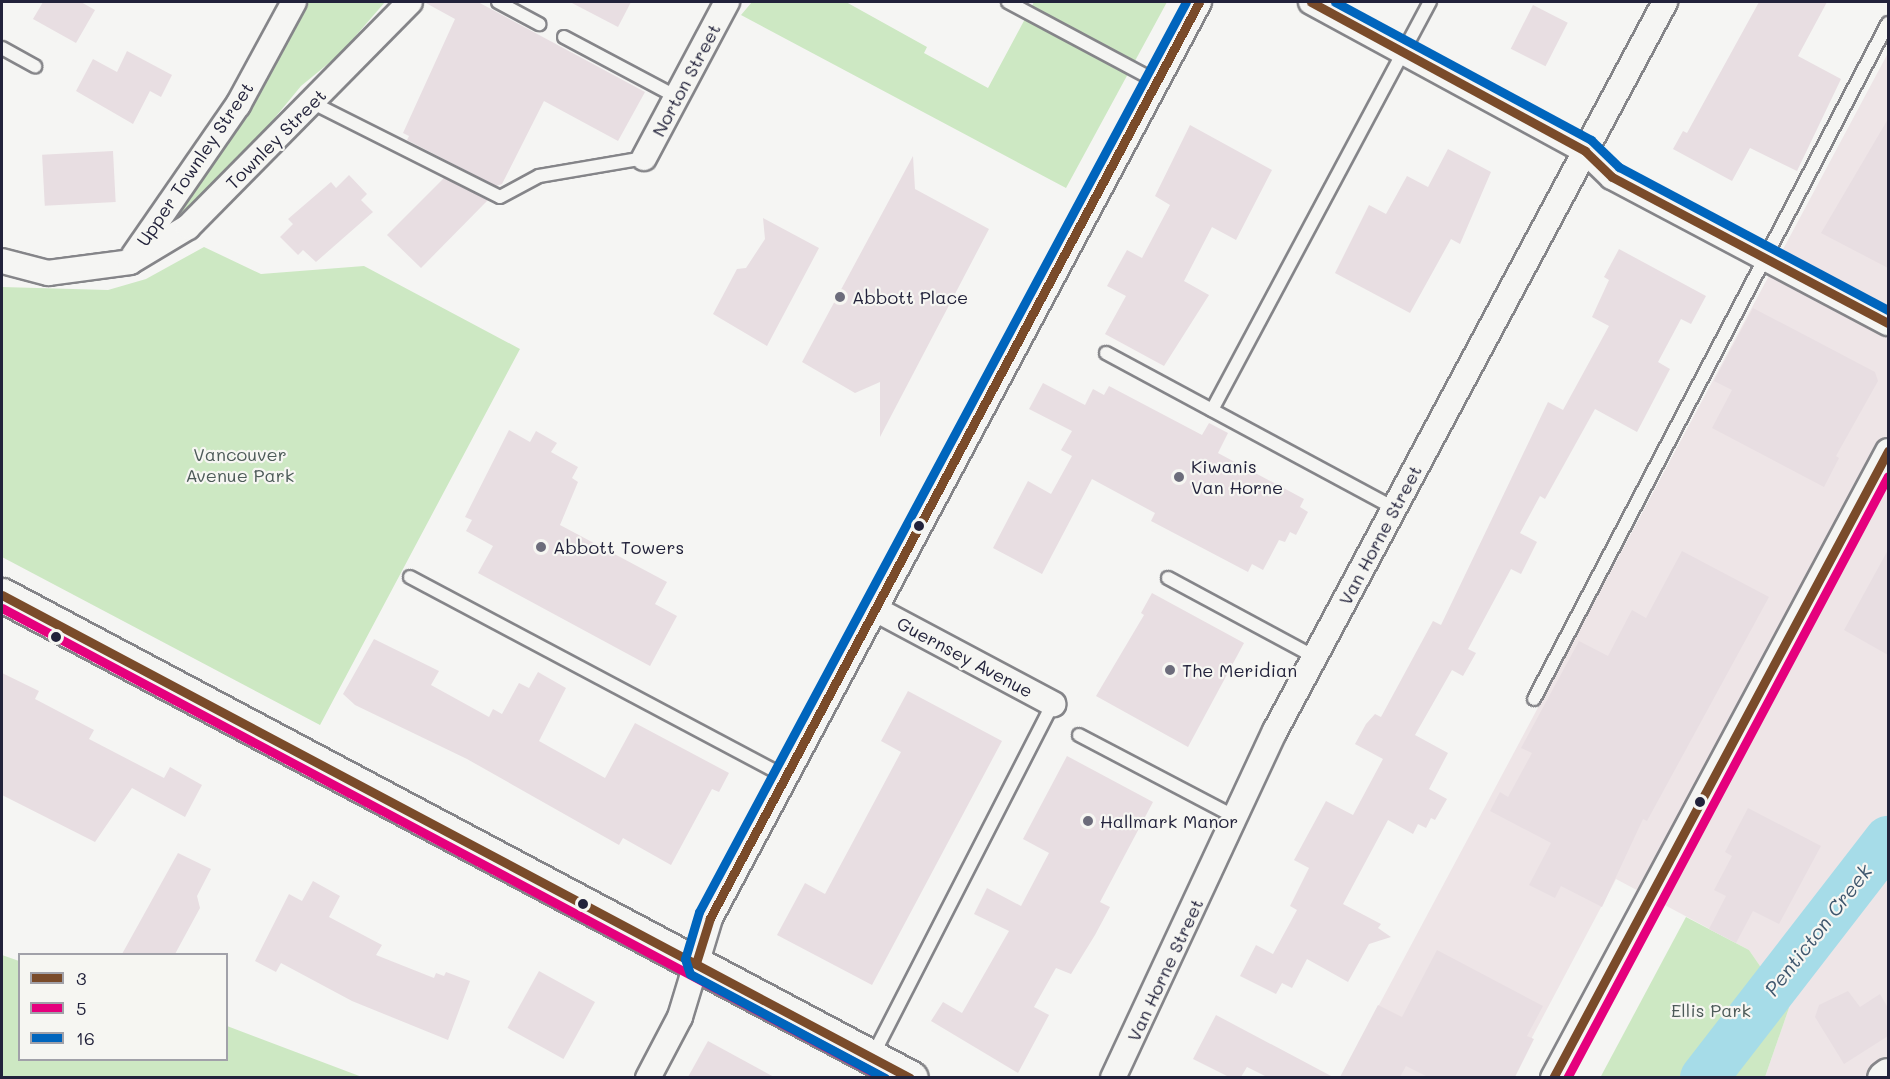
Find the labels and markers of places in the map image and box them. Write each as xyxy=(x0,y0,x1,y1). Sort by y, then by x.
place label: Abbott Place xyxy=(852,286,968,308)
marker: Abbott Place xyxy=(833,290,847,304)
place label: Kiwanis Van Horne xyxy=(1191,456,1283,498)
marker: Kiwanis Van Horne xyxy=(1172,470,1186,484)
unlabelled marker xyxy=(913,520,925,532)
place label: Abbott Towers xyxy=(553,536,684,558)
marker: Abbott Towers xyxy=(534,540,548,554)
unlabelled marker xyxy=(50,631,62,643)
place label: The Meridian xyxy=(1182,659,1297,681)
marker: The Meridian xyxy=(1163,663,1177,677)
unlabelled marker xyxy=(1694,796,1706,808)
place label: Hallmark Manor xyxy=(1100,810,1238,832)
marker: Hallmark Manor xyxy=(1081,814,1095,828)
unlabelled marker xyxy=(577,898,589,910)

